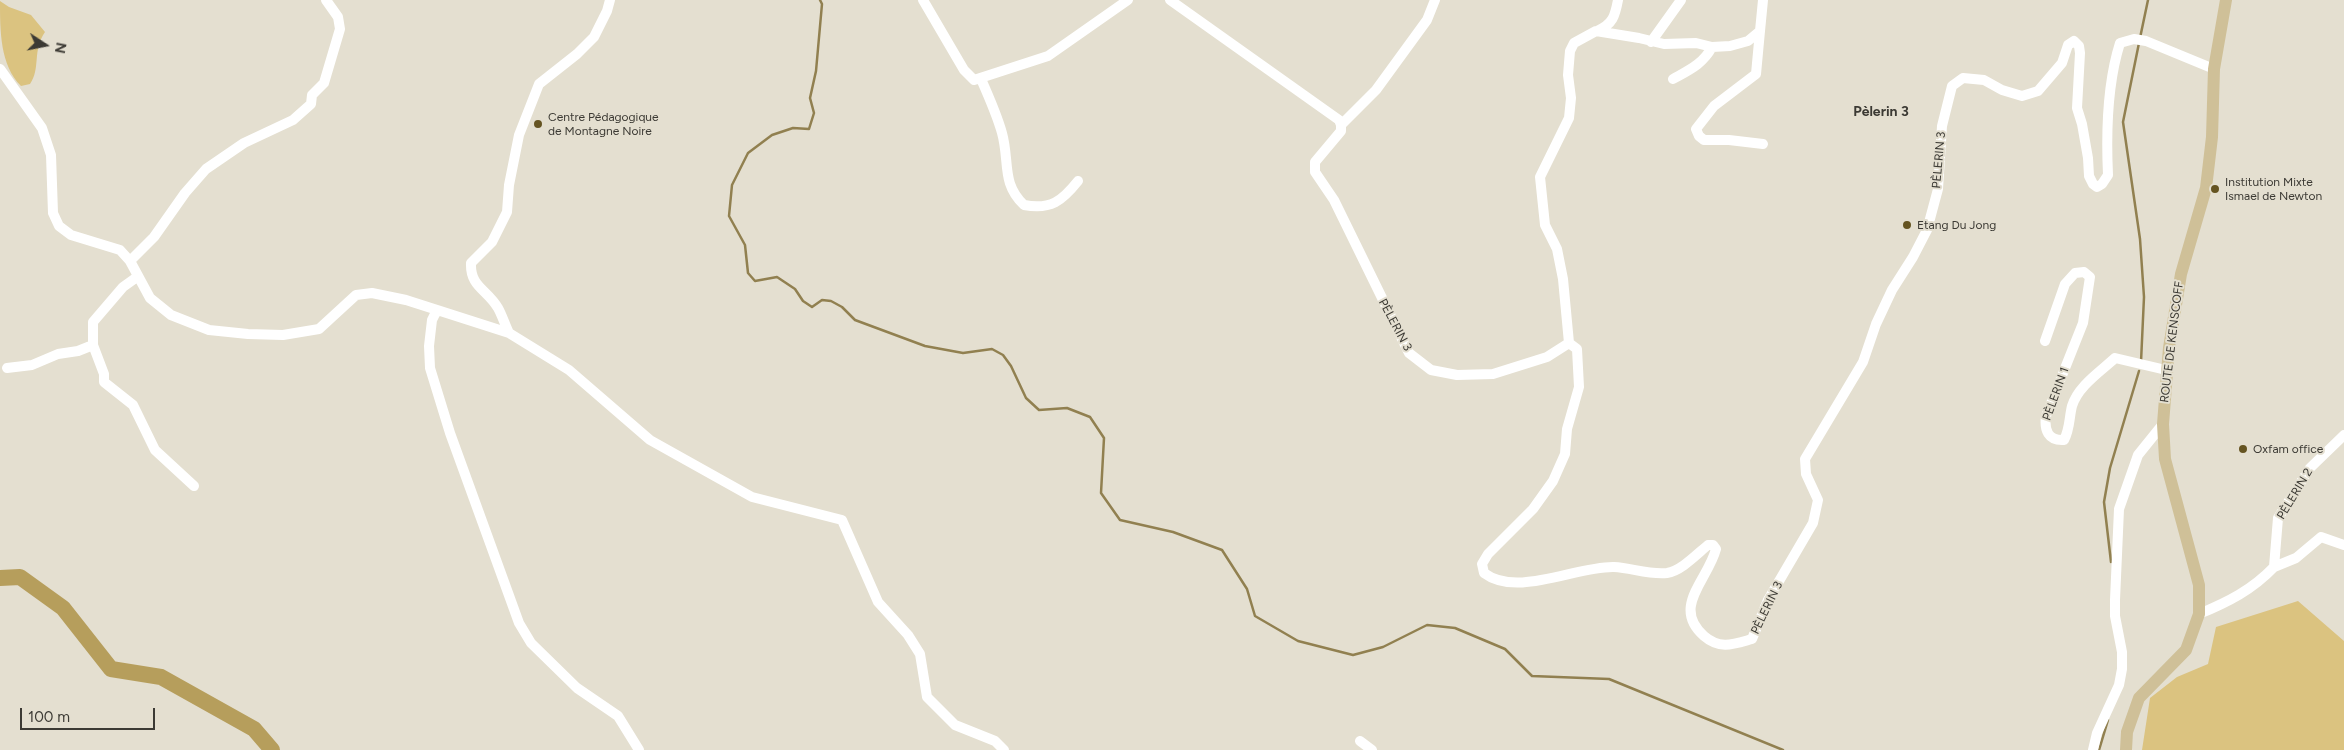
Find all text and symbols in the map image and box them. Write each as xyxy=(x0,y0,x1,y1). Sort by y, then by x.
north arrow xyxy=(20,20,70,70)
text: N xyxy=(51,41,70,55)
district label: Pèlerin 3 xyxy=(1853,104,1909,120)
place label: Centre Pédagogique de Montagne Noire xyxy=(548,110,659,138)
marker: Centre Pédagogique de Montagne Noire xyxy=(532,118,544,130)
street label: PÈLERIN 3 xyxy=(1929,131,1949,189)
place label: Institution Mixte Ismael de Newton xyxy=(2225,175,2322,203)
marker: Institution Mixte Ismael de Newton xyxy=(2209,183,2221,195)
place label: Etang Du Jong xyxy=(1917,218,1996,232)
marker: Etang Du Jong xyxy=(1901,219,1913,231)
street label: ROUTE DE KENSCOFF xyxy=(2157,280,2187,404)
street label: PÈLERIN 3 xyxy=(1375,296,1415,354)
street label: PÈLERIN 1 xyxy=(2040,366,2072,422)
place label: Oxfam office xyxy=(2253,442,2323,456)
marker: Oxfam office xyxy=(2237,443,2249,455)
street label: PÈLERIN 2 xyxy=(2274,466,2316,522)
street label: PÈLERIN 3 xyxy=(1748,579,1786,637)
scale bar xyxy=(22,698,158,730)
text: 100 m xyxy=(28,708,70,726)

